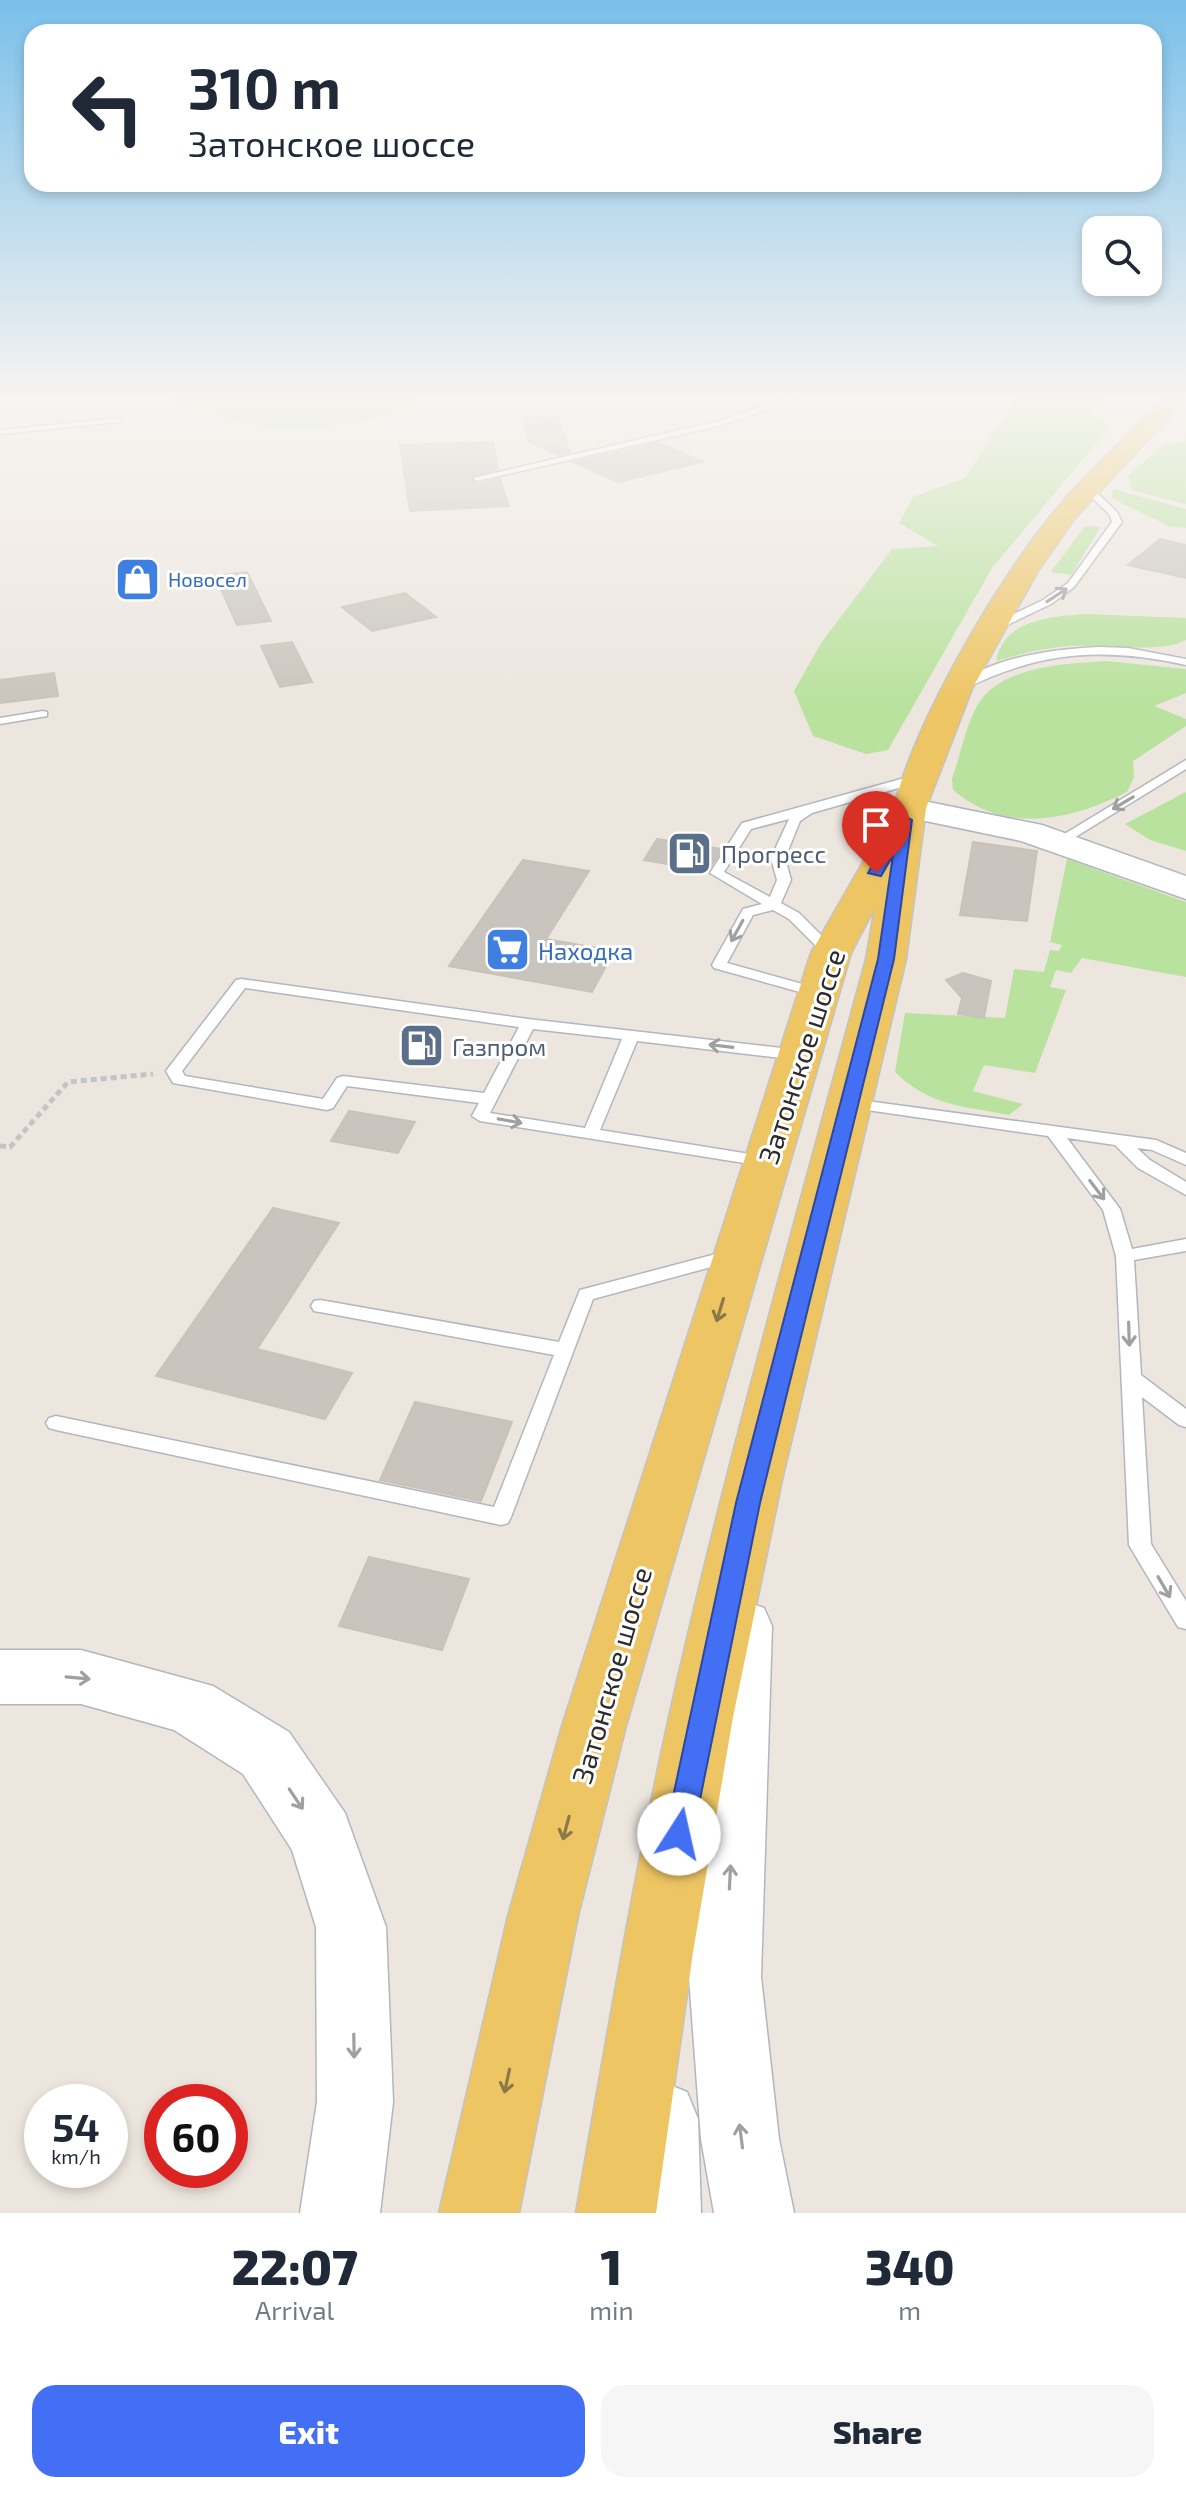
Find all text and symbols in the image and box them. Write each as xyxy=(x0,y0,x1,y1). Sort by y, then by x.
text: 310 m xyxy=(188,53,341,120)
icon: left xyxy=(56,56,160,160)
text: Затонское шоссе xyxy=(188,121,475,164)
map controls xyxy=(1082,216,1162,296)
button: search xyxy=(1082,216,1162,296)
shop icon: Новосел xyxy=(113,555,161,603)
place label: Новосел xyxy=(168,567,247,591)
one-way arrow xyxy=(1045,586,1068,602)
pin xyxy=(842,791,910,873)
one-way arrow xyxy=(1112,795,1135,811)
icon: arrive xyxy=(854,803,898,847)
fuel station icon: Прогресс xyxy=(666,829,714,877)
place label: Прогресс xyxy=(721,839,826,868)
one-way arrow xyxy=(729,919,744,943)
supermarket icon: Находка xyxy=(483,926,531,974)
place label: Находка xyxy=(538,936,633,965)
street label: Затонское шоссе xyxy=(750,944,852,1168)
fuel station icon: Газпром xyxy=(397,1022,445,1070)
place label: Газпром xyxy=(452,1032,546,1061)
one-way arrow xyxy=(708,1038,735,1053)
one-way arrow xyxy=(497,1114,522,1129)
one-way arrow xyxy=(1088,1179,1105,1200)
one-way arrow xyxy=(712,1297,727,1323)
one-way arrow xyxy=(1121,1320,1136,1347)
street label: Затонское шоссе xyxy=(564,1563,658,1787)
one-way arrow xyxy=(1156,1575,1172,1598)
one-way arrow xyxy=(64,1671,91,1686)
one-way arrow xyxy=(288,1787,304,1809)
position arrow xyxy=(637,1792,721,1876)
one-way arrow xyxy=(558,1814,573,1840)
one-way arrow xyxy=(723,1864,738,1891)
one-way arrow xyxy=(346,2032,362,2059)
one-way arrow xyxy=(499,2067,514,2093)
speed limit sign: 60 xyxy=(144,2084,248,2188)
text: 54 xyxy=(52,2102,100,2150)
one-way arrow xyxy=(733,2123,748,2150)
text: km/h xyxy=(51,2144,101,2168)
text: 22:07 xyxy=(231,2237,358,2295)
text: 1 xyxy=(601,2237,622,2295)
text: 340 xyxy=(865,2237,955,2295)
text: Arrival xyxy=(255,2294,334,2325)
text: min xyxy=(589,2294,634,2325)
text: m xyxy=(898,2294,921,2325)
button: Exit xyxy=(32,2385,585,2477)
button: Share xyxy=(601,2385,1154,2477)

